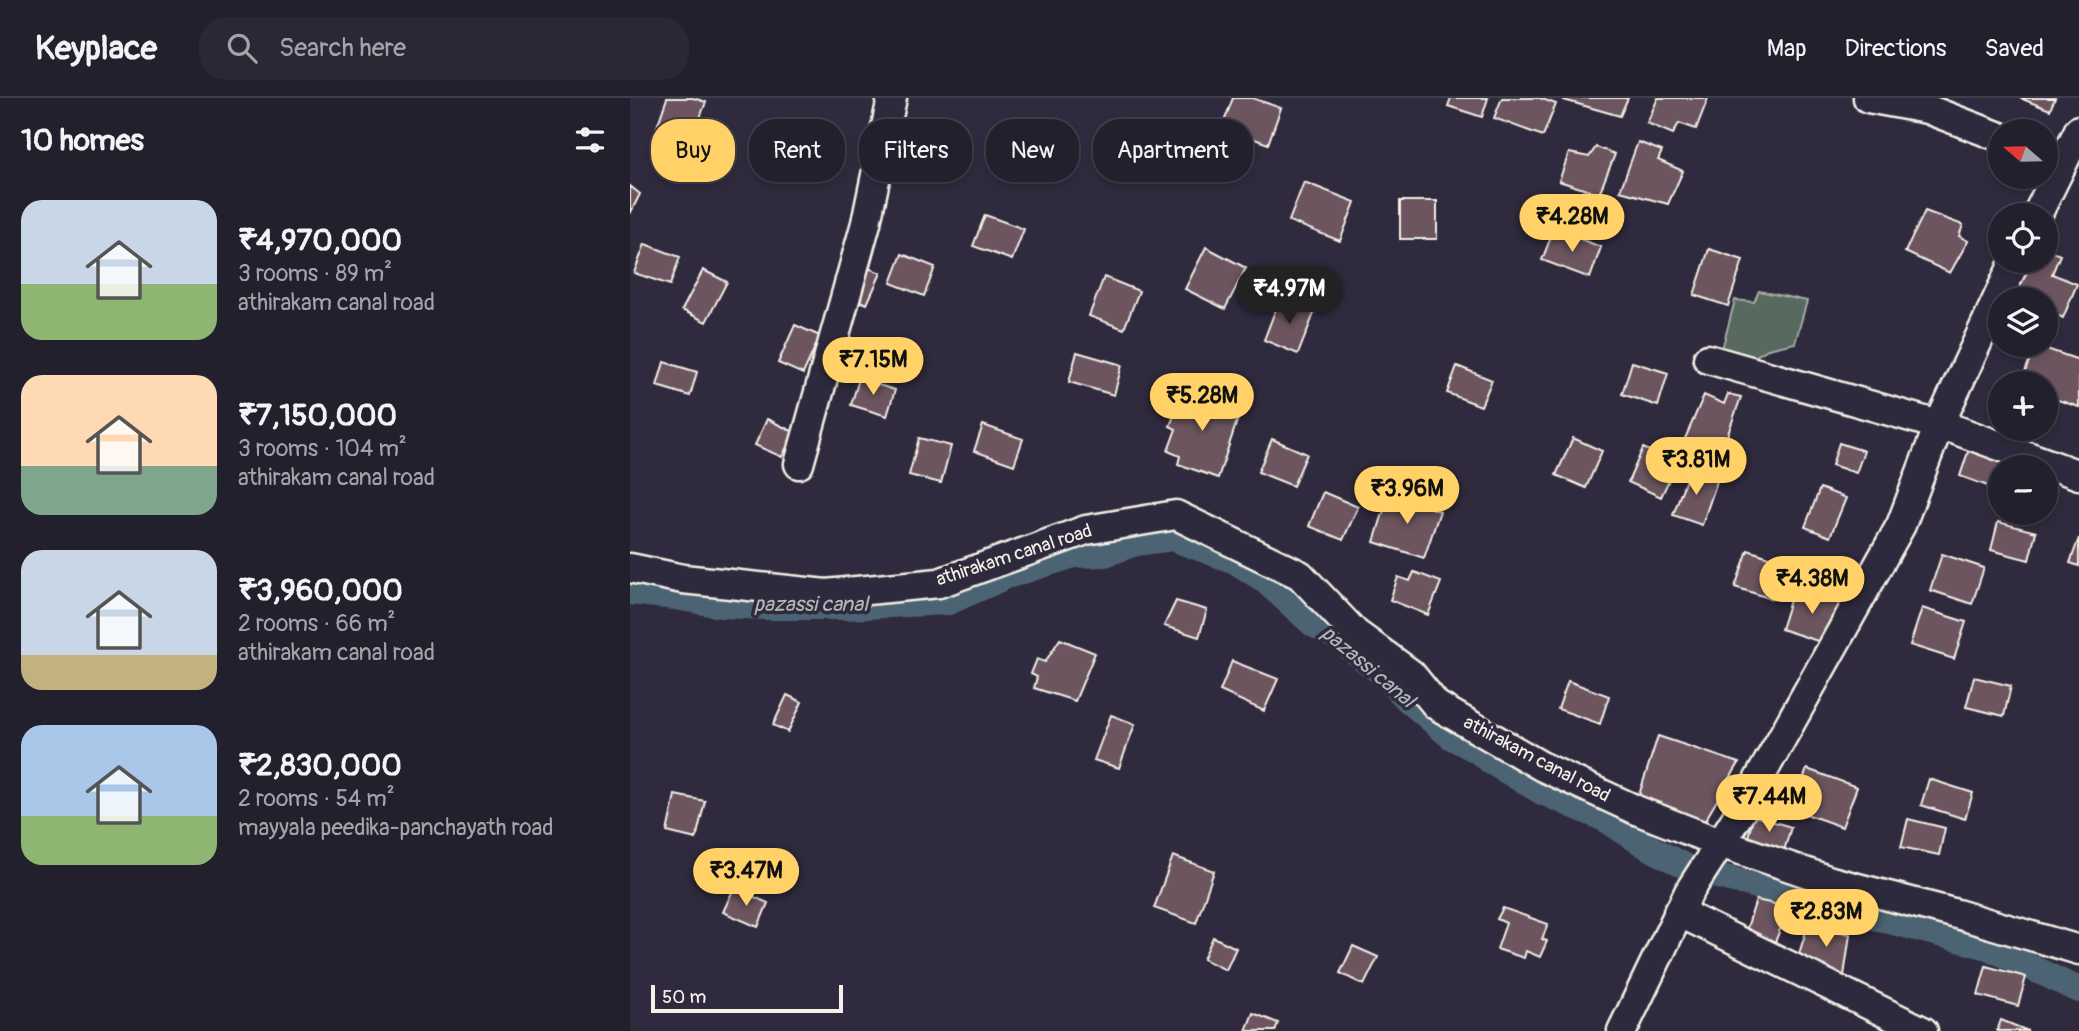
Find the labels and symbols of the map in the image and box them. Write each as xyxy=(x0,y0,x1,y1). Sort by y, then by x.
north arrow xyxy=(1988,119,2058,189)
pin: ₹4.28M xyxy=(1515,194,1629,254)
pin: ₹4.97M xyxy=(1232,266,1346,326)
pin: ₹7.15M xyxy=(816,338,930,397)
pin: ₹5.28M xyxy=(1145,374,1259,433)
pin: ₹3.81M xyxy=(1639,438,1753,497)
pin: ₹3.96M xyxy=(1350,466,1464,526)
street label: athirakam canal road xyxy=(933,518,1095,592)
pin: ₹4.38M xyxy=(1755,556,1869,616)
water label: pazassi canal xyxy=(754,591,870,618)
water label: pazassi canal xyxy=(1316,620,1422,715)
street label: athirakam canal road xyxy=(1460,710,1614,808)
pin: ₹7.44M xyxy=(1712,774,1826,834)
pin: ₹3.47M xyxy=(689,848,803,908)
pin: ₹2.83M xyxy=(1769,890,1883,949)
scale bar xyxy=(651,982,844,1014)

